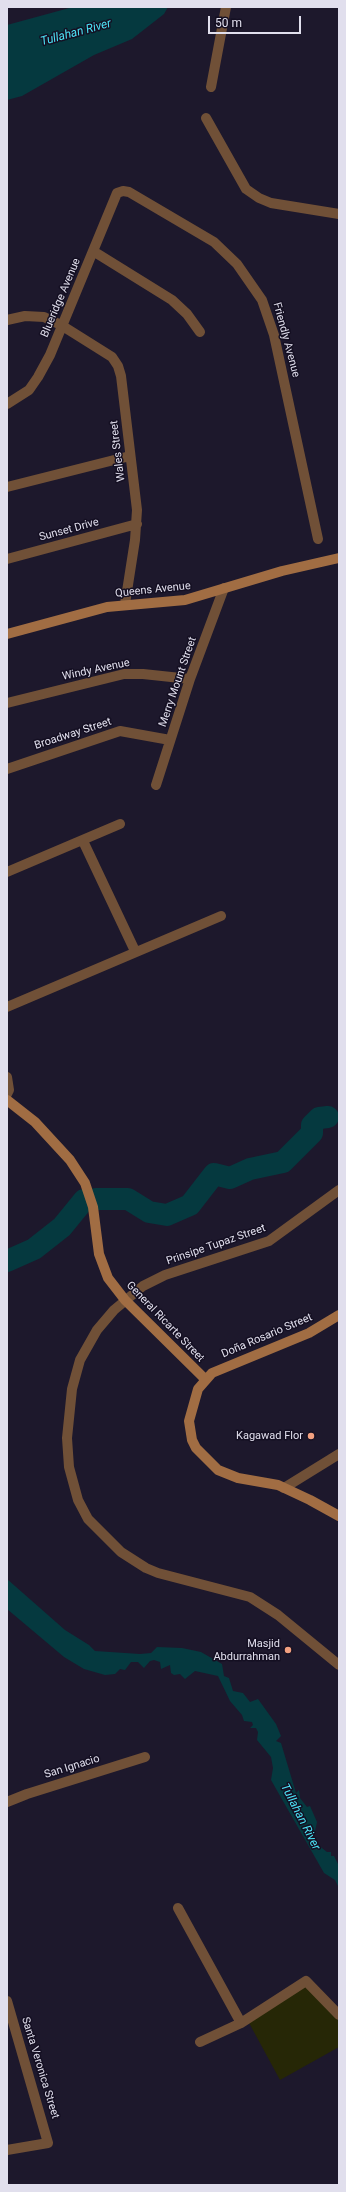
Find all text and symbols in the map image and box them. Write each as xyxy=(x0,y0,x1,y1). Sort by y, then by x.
scale bar xyxy=(210,8,303,34)
text: 50 m xyxy=(215,16,242,30)
water label: Tullahan River xyxy=(39,17,113,49)
street label: Blueridge Avenue xyxy=(38,256,84,340)
street label: Friendly Avenue xyxy=(270,301,302,379)
street label: Wales Street xyxy=(108,420,128,482)
street label: Sunset Drive xyxy=(38,516,100,544)
street label: Queens Avenue xyxy=(115,579,191,601)
street label: Merry Mount Street xyxy=(156,635,200,729)
street label: Windy Avenue xyxy=(61,656,131,684)
street label: Broadway Street xyxy=(33,715,113,753)
street label: Prinsipe Tupaz Street xyxy=(165,1222,267,1268)
street label: General Ricarte Street xyxy=(123,1279,207,1365)
street label: Doña Rosario Street xyxy=(220,1311,314,1361)
place label: Kagawad Flor xyxy=(236,1429,303,1443)
marker: Kagawad Flor xyxy=(306,1431,316,1441)
place label: Masjid Abdurrahman xyxy=(213,1637,280,1663)
marker: Masjid Abdurrahman xyxy=(283,1645,293,1655)
street label: San Ignacio xyxy=(43,1752,101,1782)
water label: Tullahan River xyxy=(277,1781,323,1853)
street label: Santa Veronica Street xyxy=(18,2016,62,2120)

